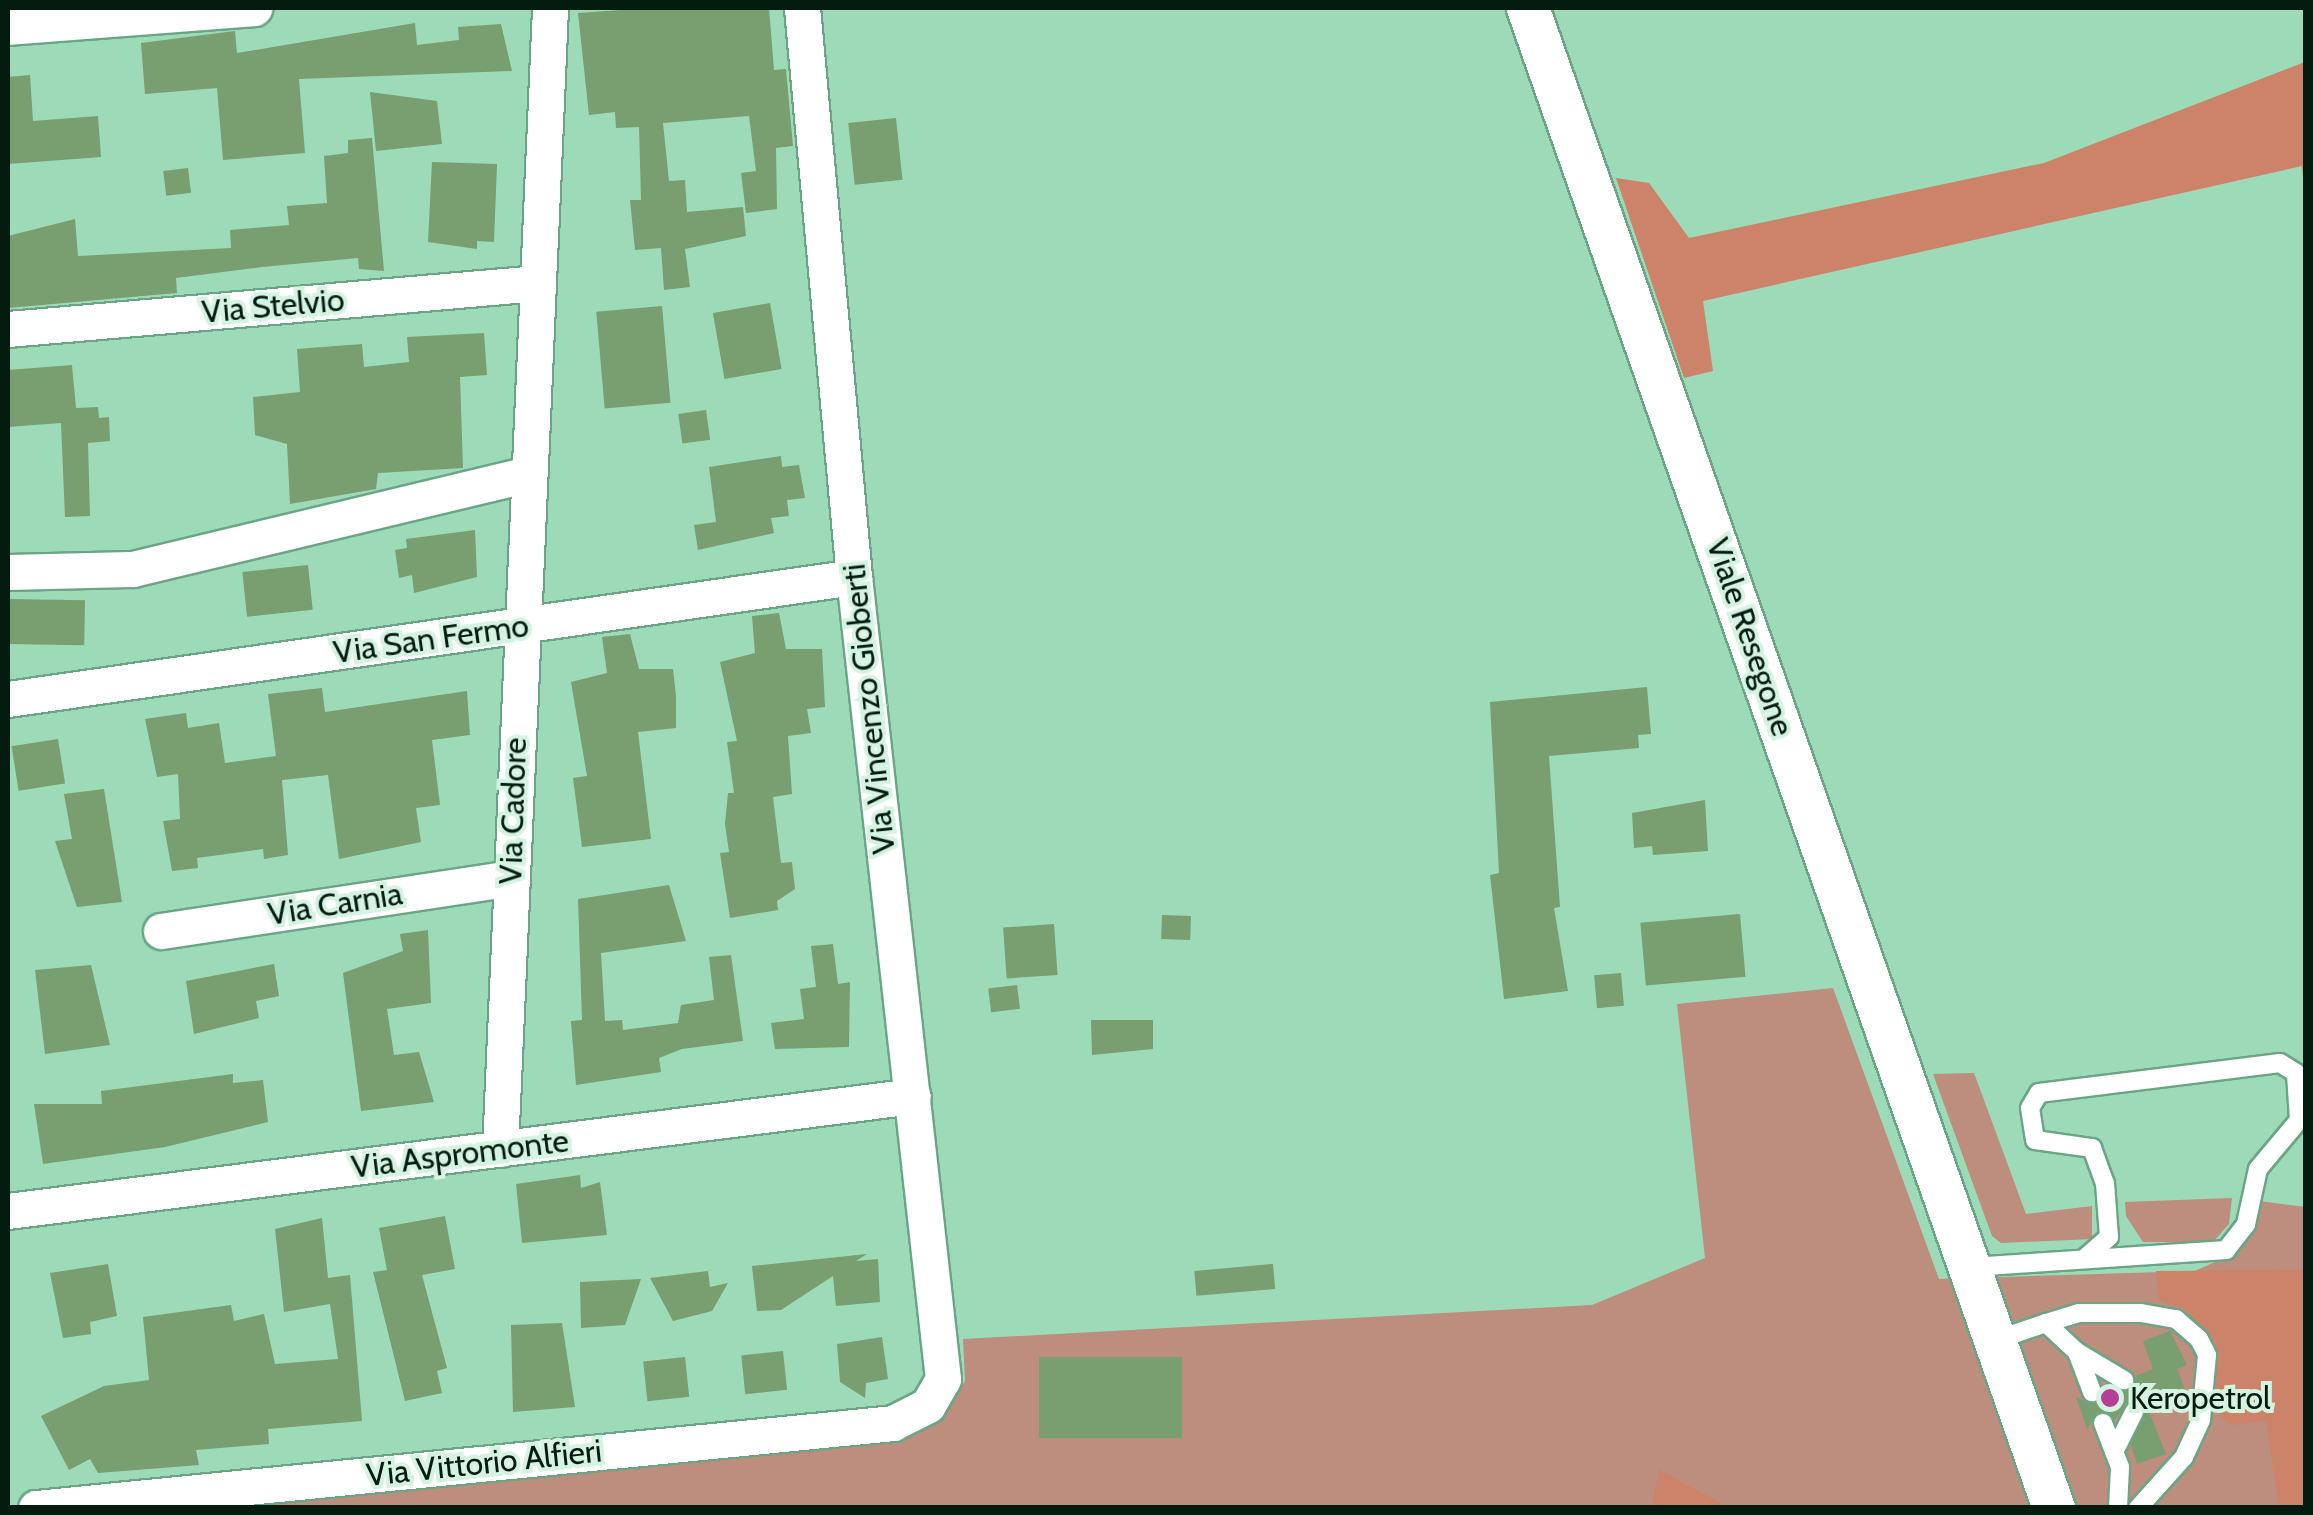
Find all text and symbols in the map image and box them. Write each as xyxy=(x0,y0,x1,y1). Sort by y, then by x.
street label: Via Stelvio xyxy=(200,281,346,331)
street label: Viale Resegone xyxy=(1698,533,1802,741)
street label: Via Vincenzo Gioberti xyxy=(835,562,903,856)
street label: Via San Fermo xyxy=(331,606,531,672)
street label: Via Cadore xyxy=(491,737,535,885)
street label: Via Carnia xyxy=(265,874,405,934)
street label: Via Aspromonte xyxy=(349,1122,571,1186)
place label: Keropetrol xyxy=(2130,1379,2271,1417)
marker: Keropetrol xyxy=(2099,1387,2121,1409)
street label: Via Vittorio Alfieri xyxy=(364,1432,604,1494)

